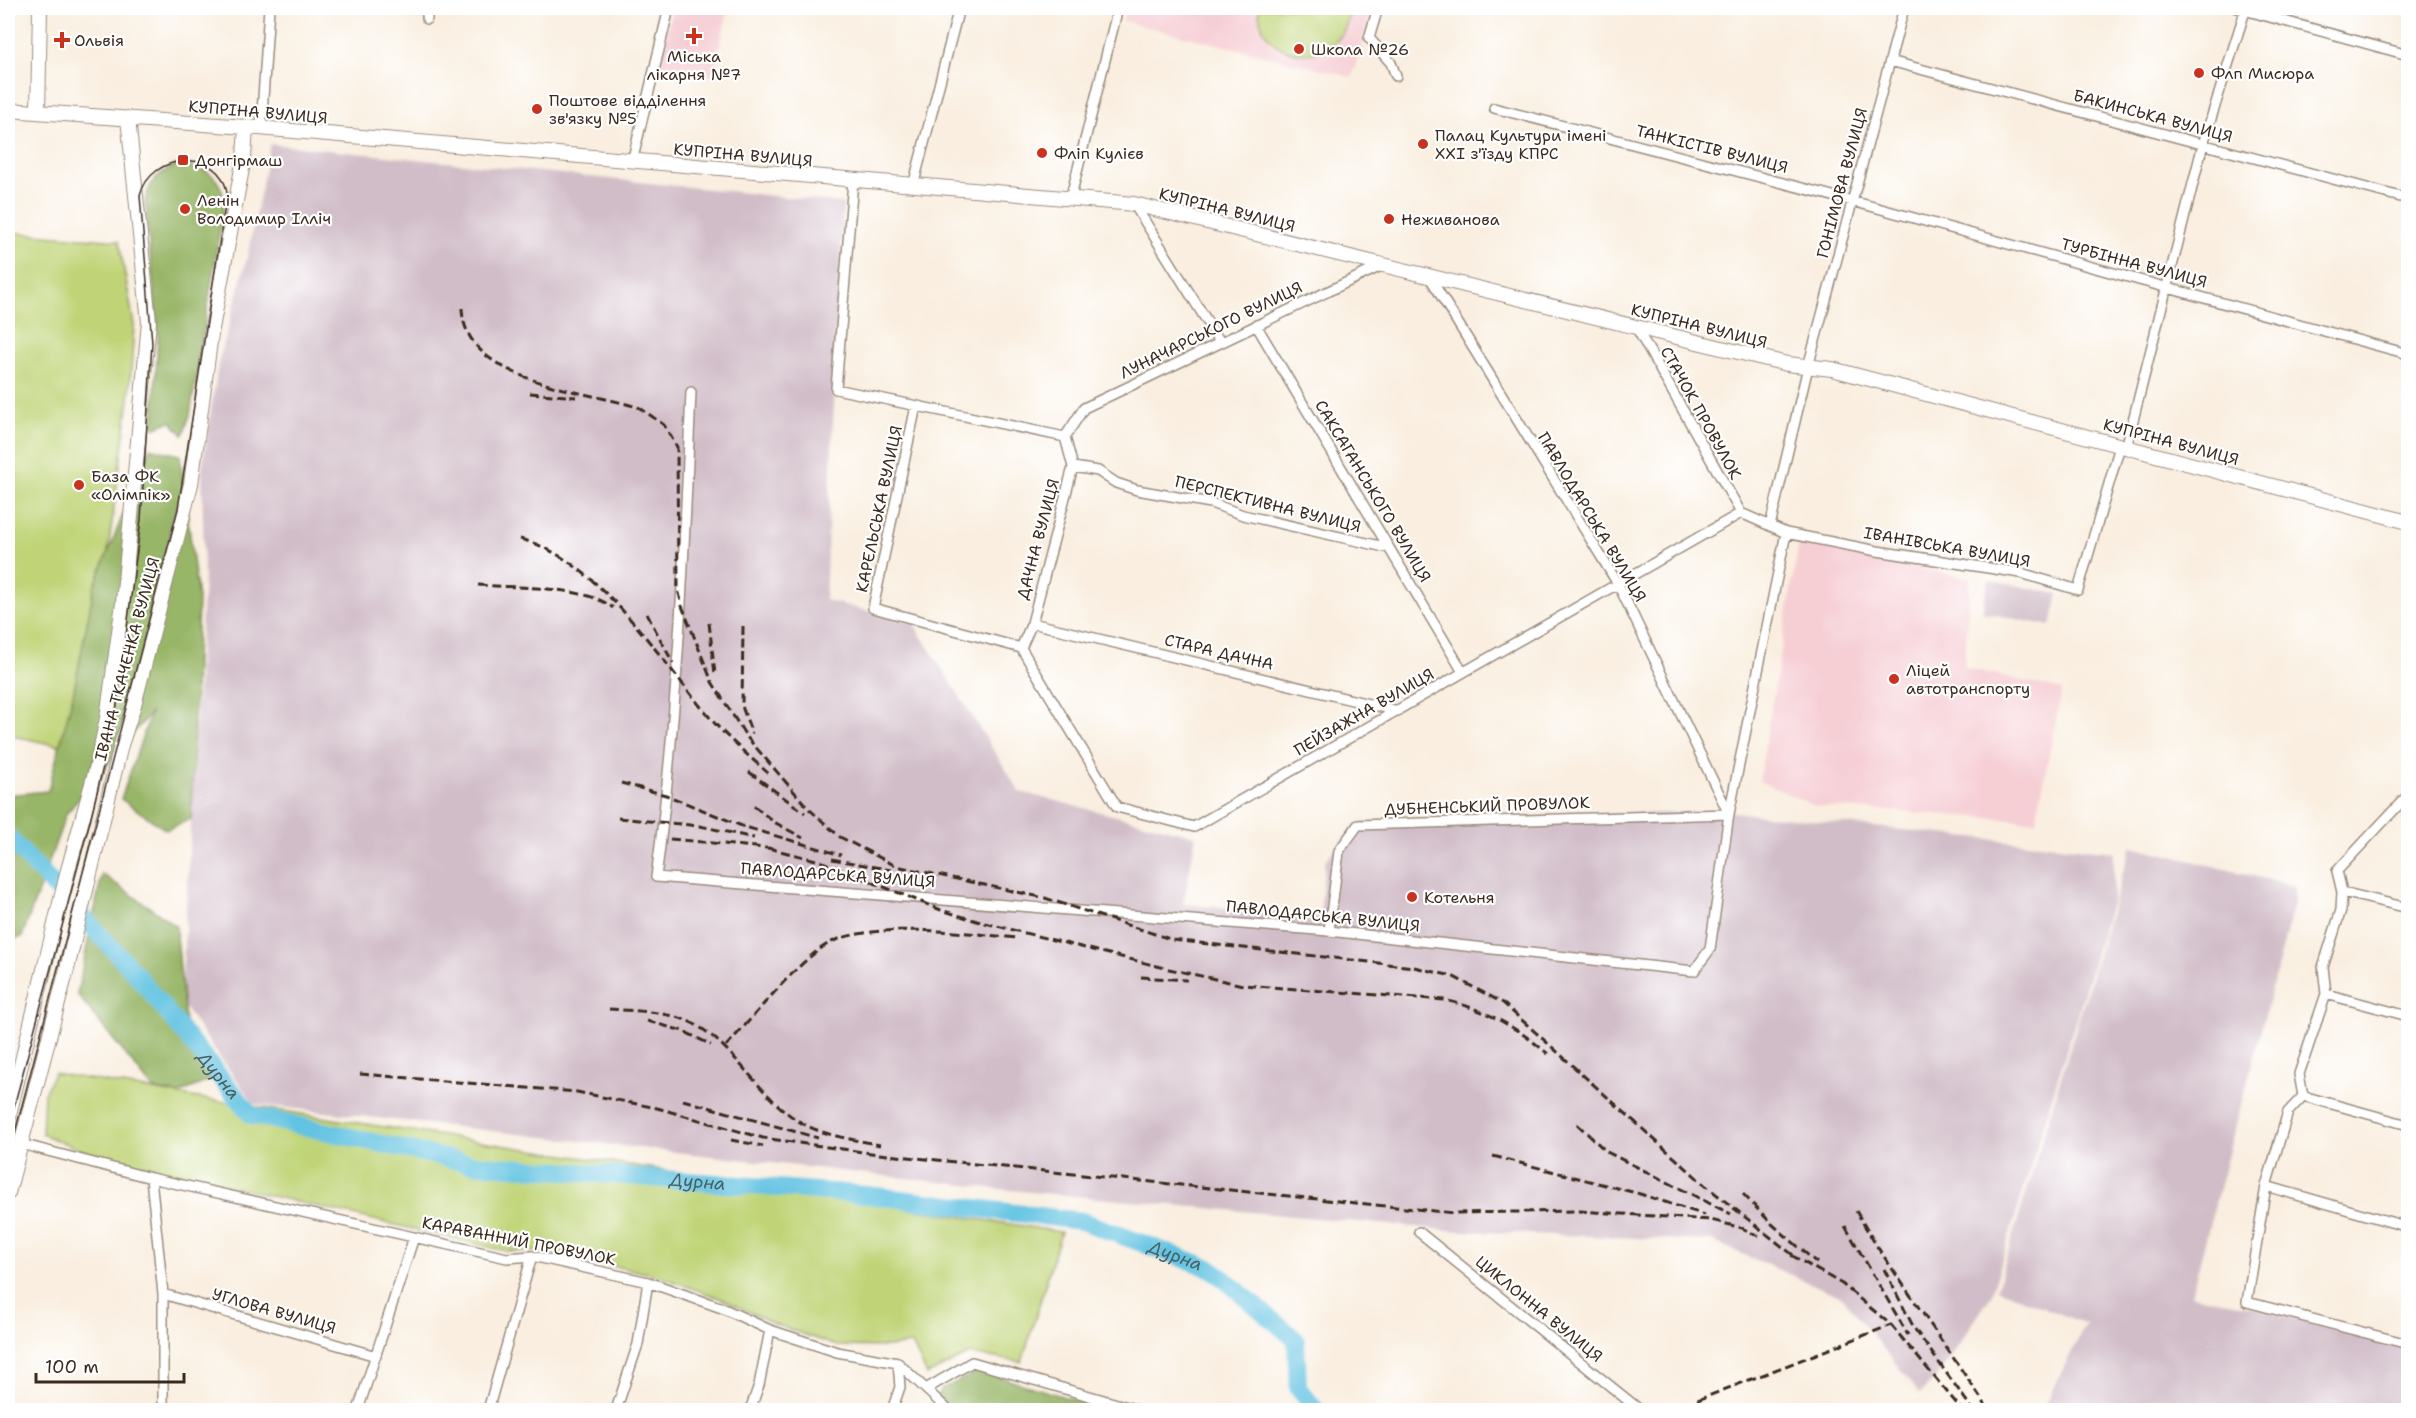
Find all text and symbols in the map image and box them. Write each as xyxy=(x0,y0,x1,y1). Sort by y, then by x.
marker: Міська лікарня №7 xyxy=(685,27,703,45)
place label: Ольвія xyxy=(74,30,124,51)
marker: Ольвія xyxy=(55,33,69,47)
place label: Школа №26 xyxy=(1311,39,1409,60)
marker: Школа №26 xyxy=(1292,42,1306,56)
place label: Міська лікарня №7 xyxy=(647,46,741,85)
place label: Флп Мисюра xyxy=(2211,63,2314,84)
marker: Флп Мисюра xyxy=(2192,66,2206,80)
street label: БАКИНСЬКА ВУЛИЦЯ xyxy=(2071,85,2235,147)
place label: Поштове відділення зв'язку №5 xyxy=(549,90,706,129)
street label: КУПРІНА ВУЛИЦЯ xyxy=(188,95,328,129)
marker: Поштове відділення зв'язку №5 xyxy=(530,102,544,116)
street label: ГОНІМОВА ВУЛИЦЯ xyxy=(1812,105,1872,261)
street label: ТАНКІСТІВ ВУЛИЦЯ xyxy=(1634,120,1790,178)
place label: Палац Культури імені XXI з'їзду КПРС xyxy=(1435,125,1606,164)
marker: Палац Культури імені XXI з'їзду КПРС xyxy=(1416,137,1430,151)
street label: КУПРІНА ВУЛИЦЯ xyxy=(673,138,813,172)
place label: Фліп Кулієв xyxy=(1054,143,1144,164)
marker: Фліп Кулієв xyxy=(1035,146,1049,160)
place label: Донгірмаш xyxy=(195,150,282,171)
marker: Донгірмаш xyxy=(176,153,190,167)
street label: КУПРІНА ВУЛИЦЯ xyxy=(1157,183,1297,237)
place label: Ленін Володимир Ілліч xyxy=(197,190,331,229)
marker: Ленін Володимир Ілліч xyxy=(178,202,192,216)
place label: Неживанова xyxy=(1401,209,1500,230)
marker: Неживанова xyxy=(1382,212,1396,226)
street label: ТУРБІННА ВУЛИЦЯ xyxy=(2059,233,2209,293)
street label: ЛУНАЧАРСЬКОГО ВУЛИЦЯ xyxy=(1116,277,1306,383)
street label: КУПРІНА ВУЛИЦЯ xyxy=(1629,299,1769,353)
street label: СТАЧОК ПРОВУЛОК xyxy=(1656,343,1747,484)
street label: САКСАГАНСЬКОГО ВУЛИЦЯ xyxy=(1310,396,1436,586)
street label: КУПРІНА ВУЛИЦЯ xyxy=(2101,414,2241,470)
street label: КАРЕЛЬСЬКА ВУЛИЦЯ xyxy=(851,424,907,594)
street label: ПАВЛОДАРСЬКА ВУЛИЦЯ xyxy=(1533,428,1651,606)
place label: База ФК «Олімпік» xyxy=(91,466,170,505)
street label: ПЕРСПЕКТИВНА ВУЛИЦЯ xyxy=(1173,471,1363,537)
street label: ДАЧНА ВУЛИЦЯ xyxy=(1012,476,1064,602)
marker: База ФК «Олімпік» xyxy=(72,478,86,492)
street label: ІВАНІВСЬКА ВУЛИЦЯ xyxy=(1862,522,2032,572)
street label: ІВАНА ТКАЧЕНКА ВУЛИЦЯ xyxy=(90,555,164,763)
street label: СТАРА ДАЧНА xyxy=(1162,629,1276,675)
place label: Ліцей автотранспорту xyxy=(1906,660,2030,699)
street label: ПЕЙЗАЖНА ВУЛИЦЯ xyxy=(1290,663,1438,761)
marker: Ліцей автотранспорту xyxy=(1887,672,1901,686)
street label: ДУБНЕНСЬКИЙ ПРОВУЛОК xyxy=(1384,792,1591,820)
street label: ПАВЛОДАРСЬКА ВУЛИЦЯ xyxy=(740,858,936,892)
place label: Котельня xyxy=(1424,887,1495,908)
marker: Котельня xyxy=(1405,890,1419,904)
street label: ПАВЛОДАРСЬКА ВУЛИЦЯ xyxy=(1225,895,1421,937)
water label: Дурна xyxy=(191,1045,245,1104)
water label: Дурна xyxy=(668,1167,726,1196)
street label: КАРАВАННИЙ ПРОВУЛОК xyxy=(420,1212,618,1270)
water label: Дурна xyxy=(1144,1234,1206,1276)
street label: ЦИКЛОННА ВУЛИЦЯ xyxy=(1471,1251,1607,1367)
street label: УГЛОВА ВУЛИЦЯ xyxy=(210,1283,338,1339)
scale bar xyxy=(36,1346,184,1384)
text: 100 m xyxy=(45,1355,99,1379)

